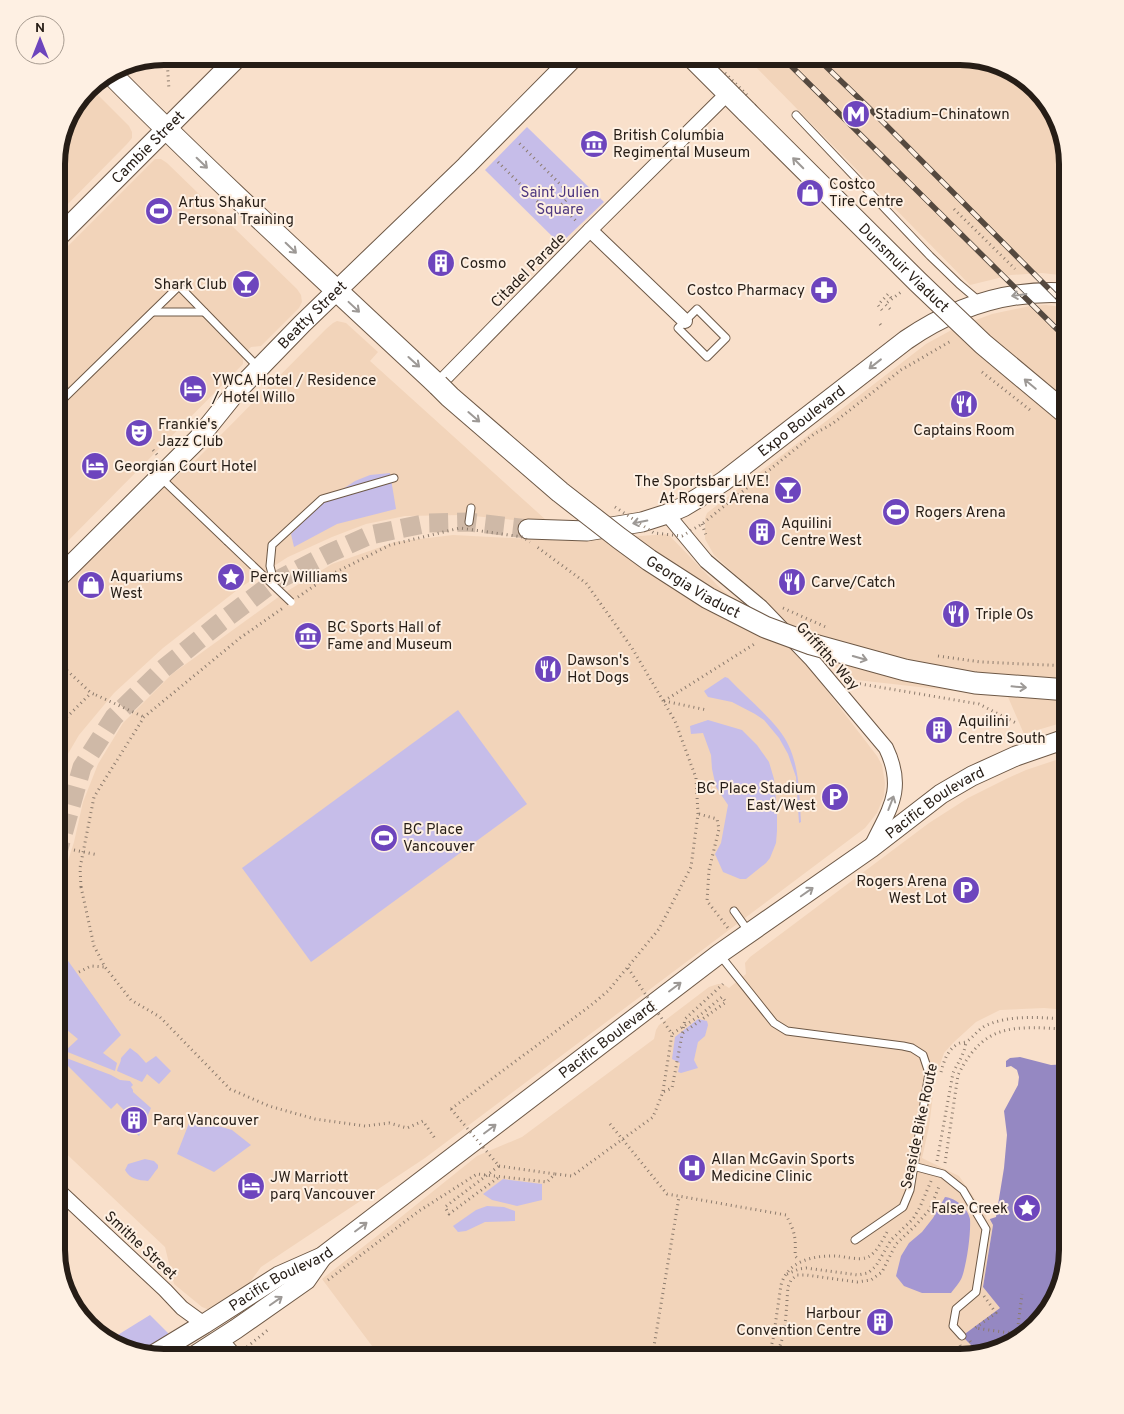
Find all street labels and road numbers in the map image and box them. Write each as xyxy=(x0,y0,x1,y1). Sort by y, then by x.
street label: Cambie Street xyxy=(108,108,190,189)
street label: Dunsmuir Viaduct xyxy=(854,220,952,317)
street label: Citadel Parade xyxy=(488,230,571,313)
street label: Beatty Street xyxy=(275,278,352,354)
street label: Expo Boulevard xyxy=(755,382,850,462)
street label: Georgia Viaduct xyxy=(641,552,743,624)
street label: Griffiths Way xyxy=(791,619,863,695)
street label: Pacific Boulevard xyxy=(882,764,988,844)
street label: Pacific Boulevard xyxy=(556,998,660,1084)
street label: Seaside Bike Route xyxy=(898,1062,943,1191)
street label: Smithe Street xyxy=(100,1208,180,1285)
street label: Pacific Boulevard xyxy=(226,1244,338,1316)

